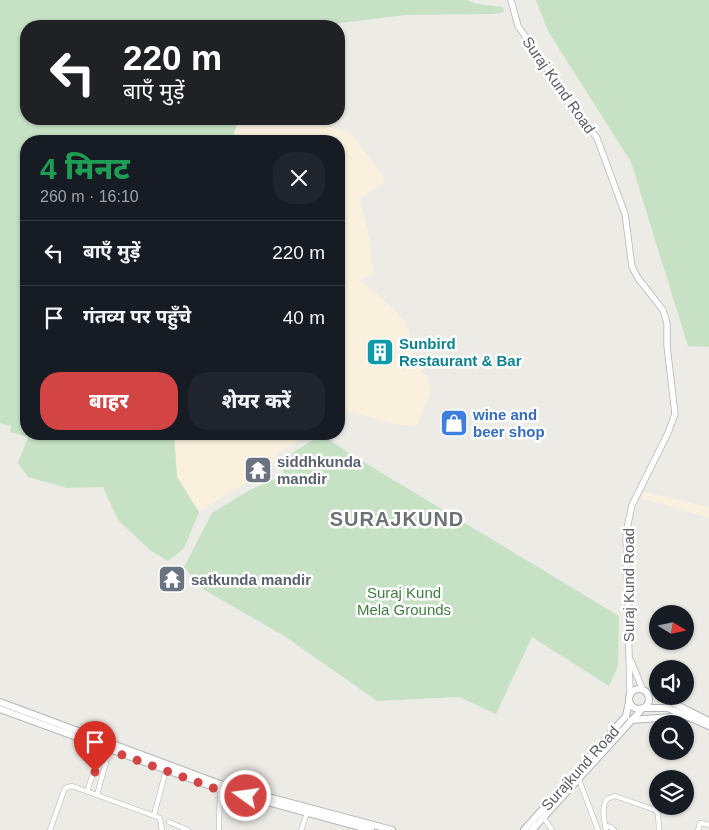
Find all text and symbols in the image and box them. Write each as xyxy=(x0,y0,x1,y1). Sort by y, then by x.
street label: Suraj Kund Road xyxy=(519,33,599,137)
text: 220 m xyxy=(123,38,222,77)
icon: left xyxy=(40,40,105,105)
text: बाएँ मुड़ें xyxy=(123,79,184,104)
text: 4 मिनट xyxy=(40,152,130,185)
button: close xyxy=(273,152,325,204)
text: 260 m · 16:10 xyxy=(40,188,139,205)
icon: left xyxy=(40,239,68,267)
text: बाएँ मुड़ें xyxy=(83,241,140,262)
text: 220 m xyxy=(272,242,325,263)
icon: arrive xyxy=(40,304,68,332)
text: गंतव्य पर पहुँचे xyxy=(83,306,191,327)
text: 40 m xyxy=(283,307,325,328)
place label: Sunbird Restaurant & Bar xyxy=(399,335,522,369)
building icon: Sunbird Restaurant & Bar xyxy=(365,337,395,367)
button: बाहर xyxy=(40,372,178,430)
button: शेयर करें xyxy=(188,372,325,430)
place label: wine and beer shop xyxy=(472,406,545,440)
shop icon: wine and beer shop xyxy=(439,408,469,438)
place label: siddhkunda mandir xyxy=(277,453,362,487)
temple icon: siddhkunda mandir xyxy=(243,455,273,485)
district label: SURAJKUND xyxy=(330,508,464,530)
street label: Suraj Kund Road xyxy=(620,528,637,642)
temple icon: satkunda mandir xyxy=(157,564,187,594)
place label: satkunda mandir xyxy=(191,571,311,588)
park label: Suraj Kund Mela Grounds xyxy=(357,584,451,618)
north arrow xyxy=(649,605,694,650)
map controls xyxy=(649,605,694,815)
button: sound xyxy=(649,660,694,705)
button: search xyxy=(649,715,694,760)
pin xyxy=(74,721,116,772)
street label: Surajkund Road xyxy=(538,722,622,814)
icon: arrive xyxy=(81,728,109,756)
position arrow xyxy=(219,769,271,821)
button: layers xyxy=(649,770,694,815)

